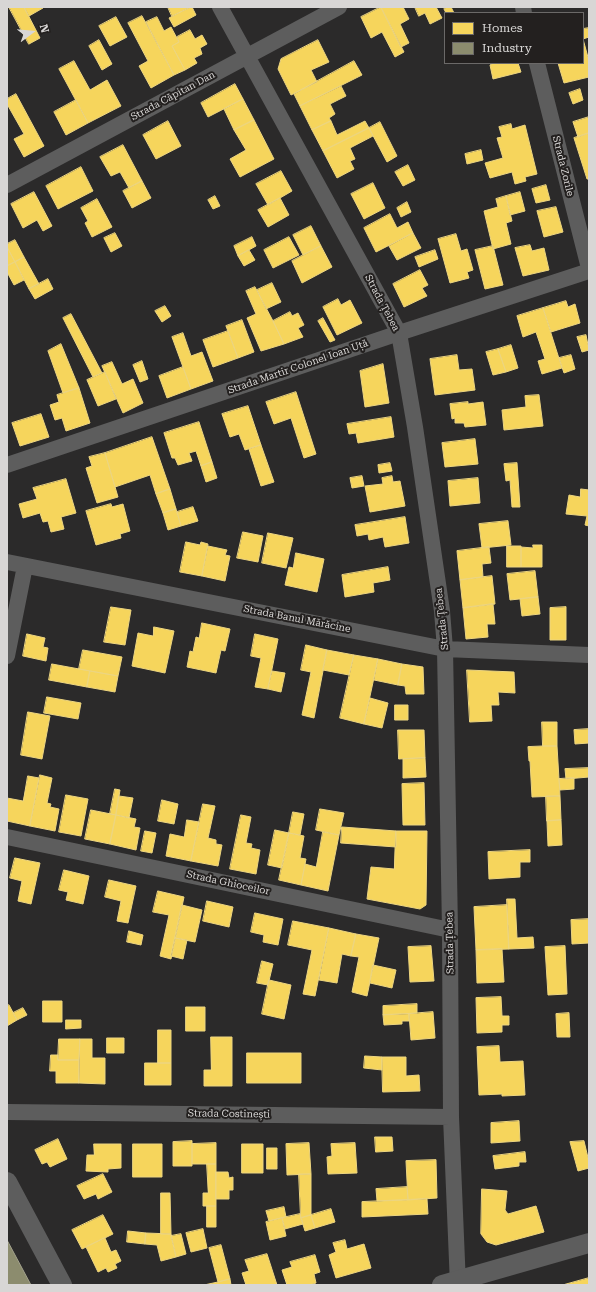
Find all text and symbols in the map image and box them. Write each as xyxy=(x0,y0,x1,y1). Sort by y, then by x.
north arrow xyxy=(12,12,52,52)
legend xyxy=(444,12,584,64)
text: Homes xyxy=(482,21,522,35)
text: N xyxy=(37,23,51,34)
text: Industry xyxy=(482,41,532,55)
street label: Strada Căpitan Dan xyxy=(129,69,217,123)
street label: Strada Zorile xyxy=(550,134,576,198)
street label: Strada Țebea xyxy=(362,273,402,333)
street label: Strada Martir Colonel Ioan Uță xyxy=(226,337,370,397)
street label: Strada Țebea xyxy=(433,587,451,651)
street label: Strada Banul Mărăcine xyxy=(242,603,352,635)
street label: Strada Ghioceilor xyxy=(185,868,271,898)
street label: Strada Țebea xyxy=(443,912,457,974)
street label: Strada Costinești xyxy=(188,1107,270,1121)

